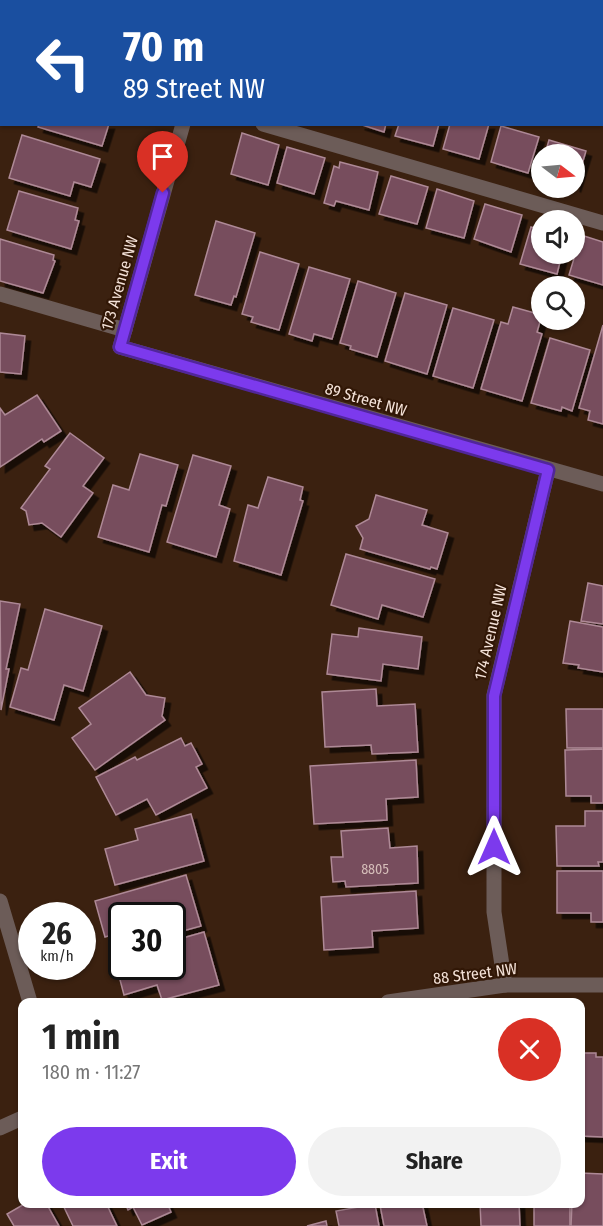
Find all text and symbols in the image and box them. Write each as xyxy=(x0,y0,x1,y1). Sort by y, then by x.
text: 70 m xyxy=(123,22,204,72)
icon: left xyxy=(24,24,102,102)
text: 89 Street NW xyxy=(123,73,265,105)
pin xyxy=(137,131,188,193)
icon: arrive xyxy=(146,140,179,173)
north arrow xyxy=(531,144,585,198)
map controls xyxy=(531,144,585,330)
button: sound xyxy=(531,210,585,264)
street label: 173 Avenue NW xyxy=(97,234,142,332)
button: search xyxy=(531,276,585,330)
street label: 89 Street NW xyxy=(323,379,409,420)
street label: 174 Avenue NW xyxy=(470,583,511,682)
position arrow xyxy=(462,815,526,879)
house number: 8805 xyxy=(361,861,389,878)
speed limit sign: 30 xyxy=(108,902,186,980)
text: 26 xyxy=(42,916,72,952)
text: km/h xyxy=(40,947,74,965)
street label: 88 Street NW xyxy=(432,959,518,988)
text: 1 min xyxy=(42,1015,120,1059)
button: close xyxy=(498,1018,561,1081)
text: 180 m · 11:27 xyxy=(42,1060,140,1084)
button: Exit xyxy=(42,1127,296,1196)
button: Share xyxy=(308,1127,561,1196)

